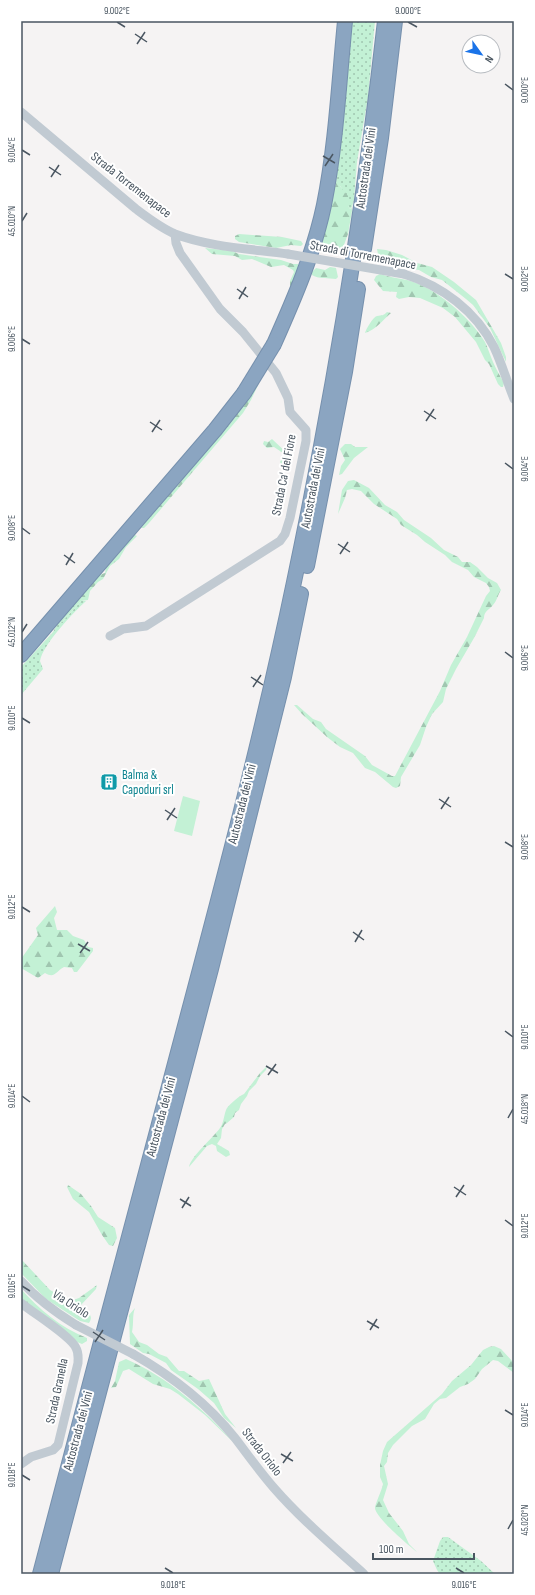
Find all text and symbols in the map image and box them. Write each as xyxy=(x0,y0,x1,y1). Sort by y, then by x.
text: 9.002°E xyxy=(104,5,130,17)
text: 9.000°E xyxy=(395,5,421,17)
north arrow xyxy=(461,34,501,74)
text: N xyxy=(482,53,496,65)
text: 9.000°E xyxy=(519,77,531,103)
street label: Autostrada dei Vini xyxy=(352,127,380,210)
text: 9.004°E xyxy=(6,137,18,163)
street label: Strada Torremenapace xyxy=(88,149,174,221)
text: 45.010°N xyxy=(6,206,18,236)
street label: Strada di Torremenapace xyxy=(309,237,417,273)
text: 9.002°E xyxy=(519,266,531,292)
text: 9.006°E xyxy=(6,326,18,352)
street label: Strada Ca' del Fiore xyxy=(268,433,300,517)
street label: Autostrada dei Vini xyxy=(297,447,329,530)
text: 9.004°E xyxy=(519,456,531,482)
text: 9.008°E xyxy=(6,515,18,541)
text: 45.012°N xyxy=(6,617,18,647)
text: 9.006°E xyxy=(519,645,531,671)
text: 9.010°E xyxy=(6,705,18,731)
street label: Autostrada dei Vini xyxy=(224,763,260,846)
place label: Balma & Capoduri srl xyxy=(122,767,174,798)
building icon: Balma & Capoduri srl xyxy=(99,772,119,792)
text: 9.008°E xyxy=(519,834,531,860)
text: 9.012°E xyxy=(6,894,18,920)
text: 9.010°E xyxy=(519,1024,531,1050)
street label: Autostrada dei Vini xyxy=(142,1076,179,1159)
text: 9.014°E xyxy=(6,1084,18,1108)
text: 45.018°N xyxy=(519,1094,531,1124)
text: 9.012°E xyxy=(519,1213,531,1239)
text: 9.016°E xyxy=(6,1273,18,1299)
street label: Via Oriolo xyxy=(49,1286,93,1322)
street label: Strada Granella xyxy=(42,1357,72,1425)
street label: Autostrada dei Vini xyxy=(59,1390,96,1473)
text: 9.014°E xyxy=(519,1403,531,1427)
street label: Strada Oriolo xyxy=(238,1425,286,1479)
text: 9.018°E xyxy=(6,1462,18,1488)
text: 45.020°N xyxy=(519,1505,531,1535)
scale bar xyxy=(373,1535,474,1561)
text: 100 m xyxy=(379,1542,404,1557)
text: 9.018°E xyxy=(160,1579,186,1591)
text: 9.016°E xyxy=(451,1579,477,1591)

